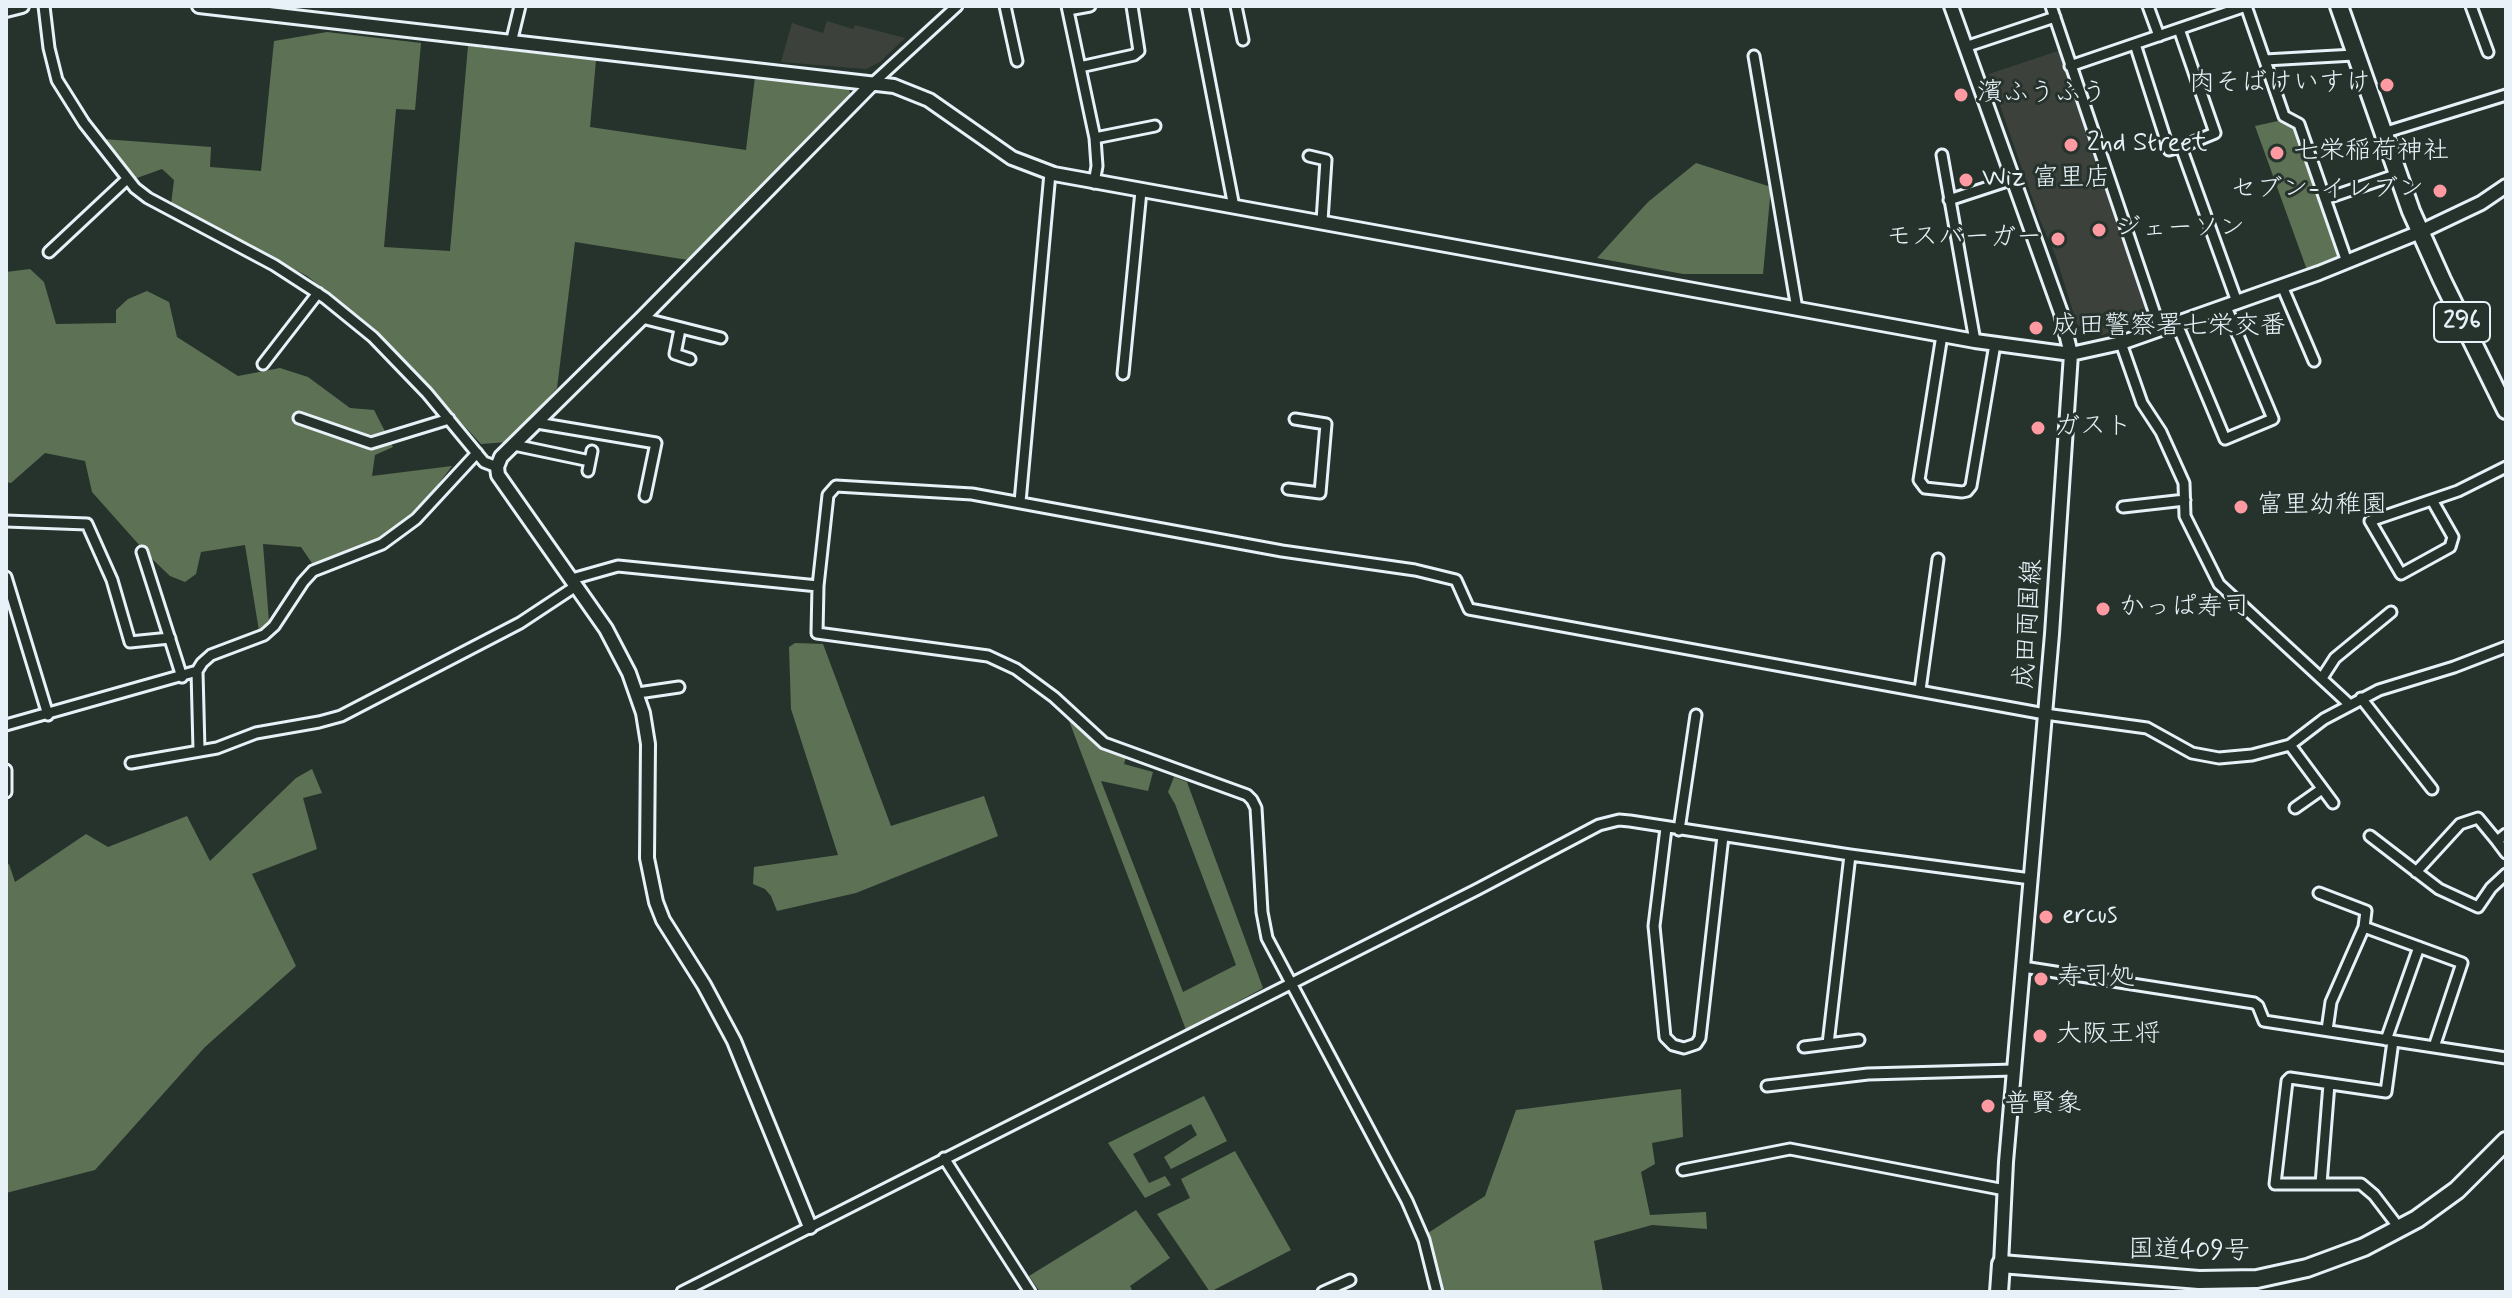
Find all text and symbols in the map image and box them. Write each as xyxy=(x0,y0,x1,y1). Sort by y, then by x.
place label: 肉そばけいすけ xyxy=(2189,69,2371,101)
marker: 肉そばけいすけ xyxy=(2378,76,2396,94)
place label: 濱ふうふう xyxy=(1977,79,2107,111)
marker: 濱ふうふう xyxy=(1952,86,1970,104)
place label: 2nd Street xyxy=(2087,129,2207,161)
marker: 2nd Street xyxy=(2062,136,2080,154)
place label: 七栄稲荷神社 xyxy=(2293,137,2449,169)
marker: 七栄稲荷神社 xyxy=(2268,144,2286,162)
place label: Wiz 富里店 xyxy=(1982,164,2111,196)
marker: Wiz 富里店 xyxy=(1957,171,1975,189)
place label: セブン-イレブン xyxy=(2230,175,2424,207)
marker: セブン-イレブン xyxy=(2431,182,2449,200)
place label: ジェーソン xyxy=(2115,214,2245,246)
marker: ジェーソン xyxy=(2090,221,2108,239)
place label: モスバーガー xyxy=(1886,223,2042,255)
marker: モスバーガー xyxy=(2049,230,2067,248)
road number: 296 xyxy=(2434,302,2490,342)
place label: 成田警察署七栄交番 xyxy=(2052,312,2286,344)
marker: 成田警察署七栄交番 xyxy=(2027,319,2045,337)
place label: ガスト xyxy=(2054,412,2132,444)
marker: ガスト xyxy=(2029,419,2047,437)
place label: 富里幼稚園 xyxy=(2257,491,2387,523)
marker: 富里幼稚園 xyxy=(2232,498,2250,516)
street label: 成田両国線 xyxy=(2010,558,2050,690)
place label: かっぱ寿司 xyxy=(2119,593,2249,625)
marker: かっぱ寿司 xyxy=(2094,600,2112,618)
place label: ercus xyxy=(2062,901,2117,933)
marker: ercus xyxy=(2037,908,2055,926)
place label: 寿司処 xyxy=(2057,963,2135,995)
marker: 寿司処 xyxy=(2032,970,2050,988)
place label: 大阪王将 xyxy=(2056,1020,2160,1052)
marker: 大阪王将 xyxy=(2031,1027,2049,1045)
place label: 普賢象 xyxy=(2004,1090,2082,1122)
marker: 普賢象 xyxy=(1979,1097,1997,1115)
street label: 国道409号 xyxy=(2128,1235,2250,1269)

